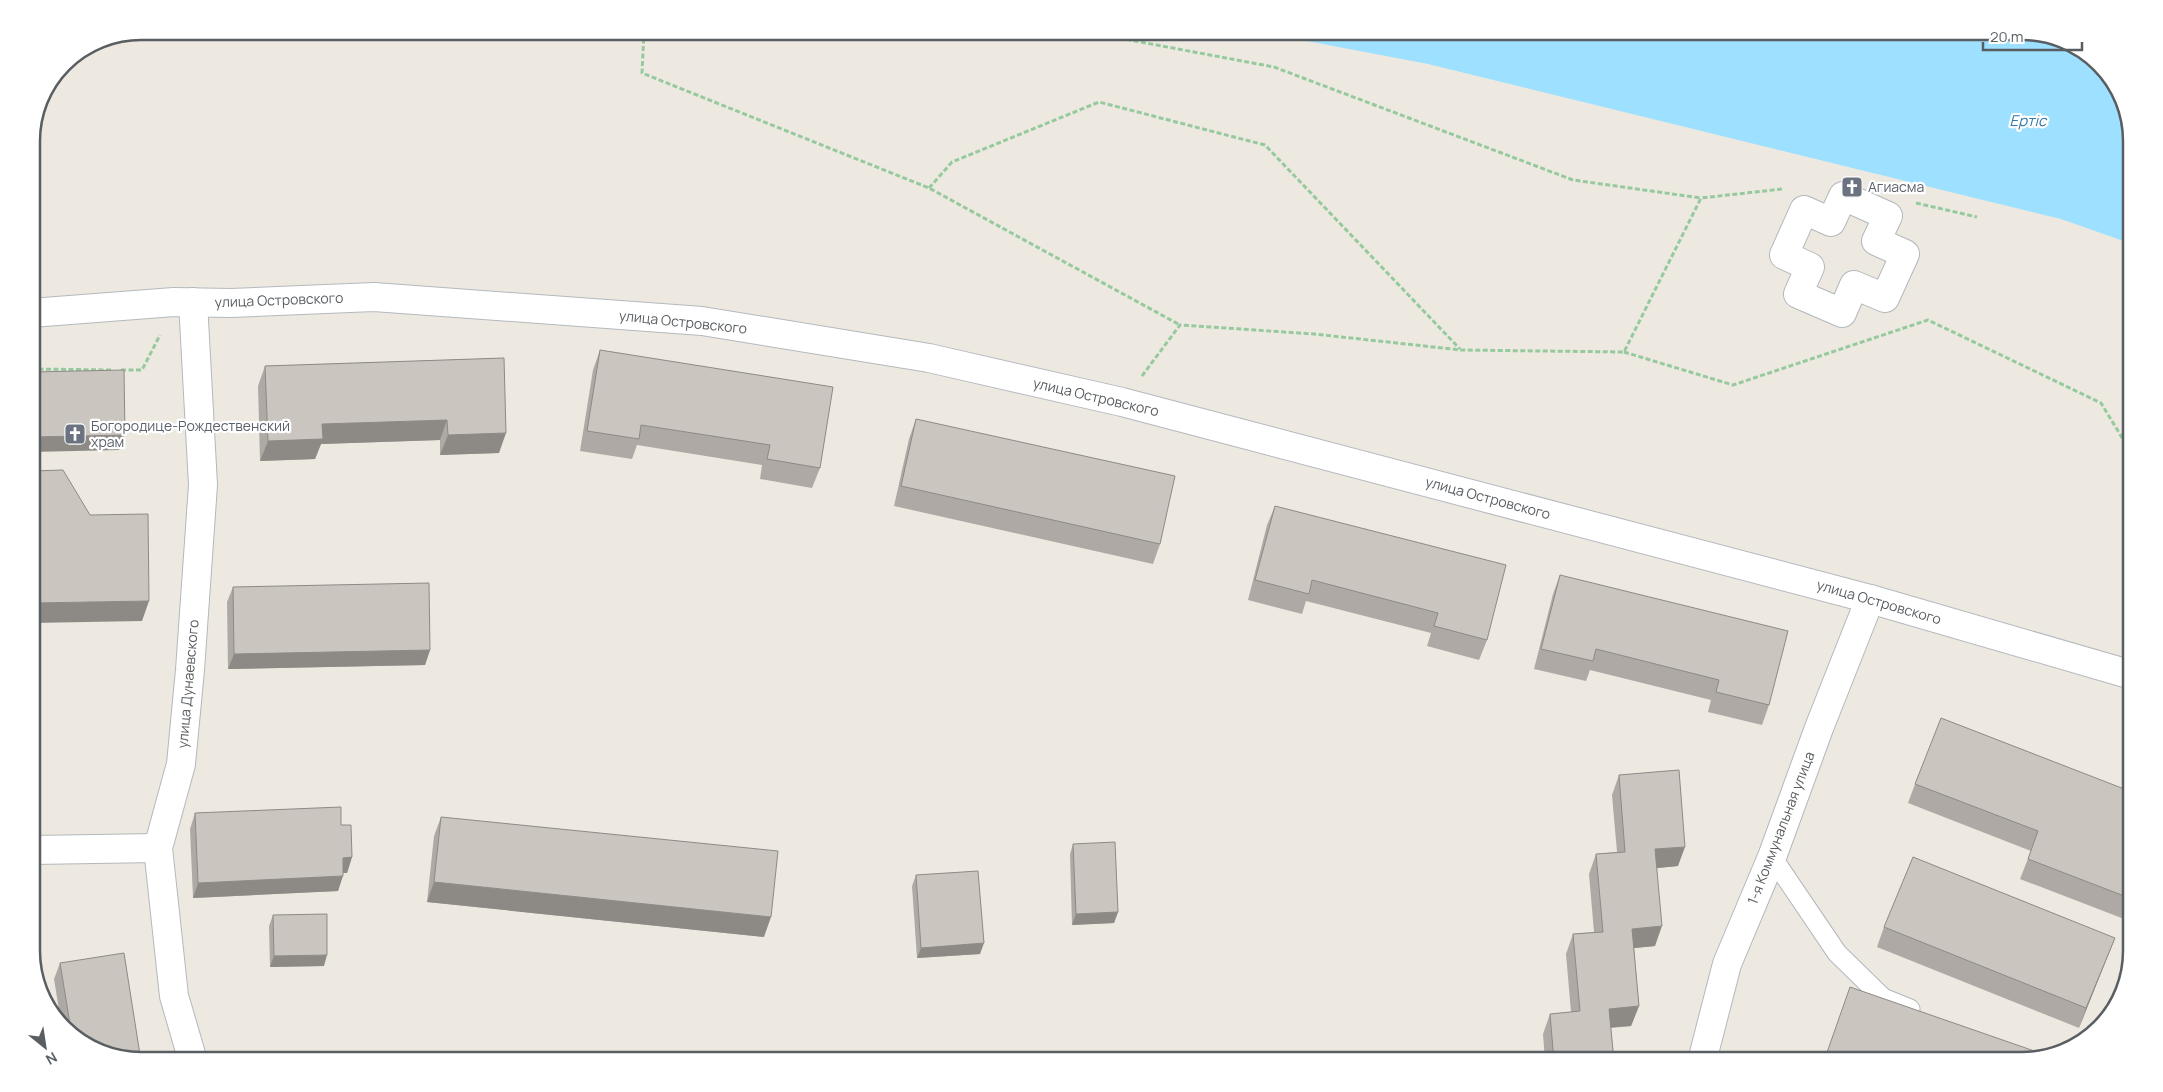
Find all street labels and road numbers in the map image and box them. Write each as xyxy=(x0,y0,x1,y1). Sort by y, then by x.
street label: улица Островского xyxy=(214,288,344,311)
street label: улица Островского xyxy=(618,305,748,338)
street label: улица Островского xyxy=(1031,373,1161,420)
street label: улица Островского xyxy=(1424,472,1553,523)
street label: улица Островского xyxy=(1815,575,1944,628)
street label: улица Дунаевского xyxy=(172,619,203,749)
street label: 1-я Коммунальная улица xyxy=(1743,749,1818,907)

